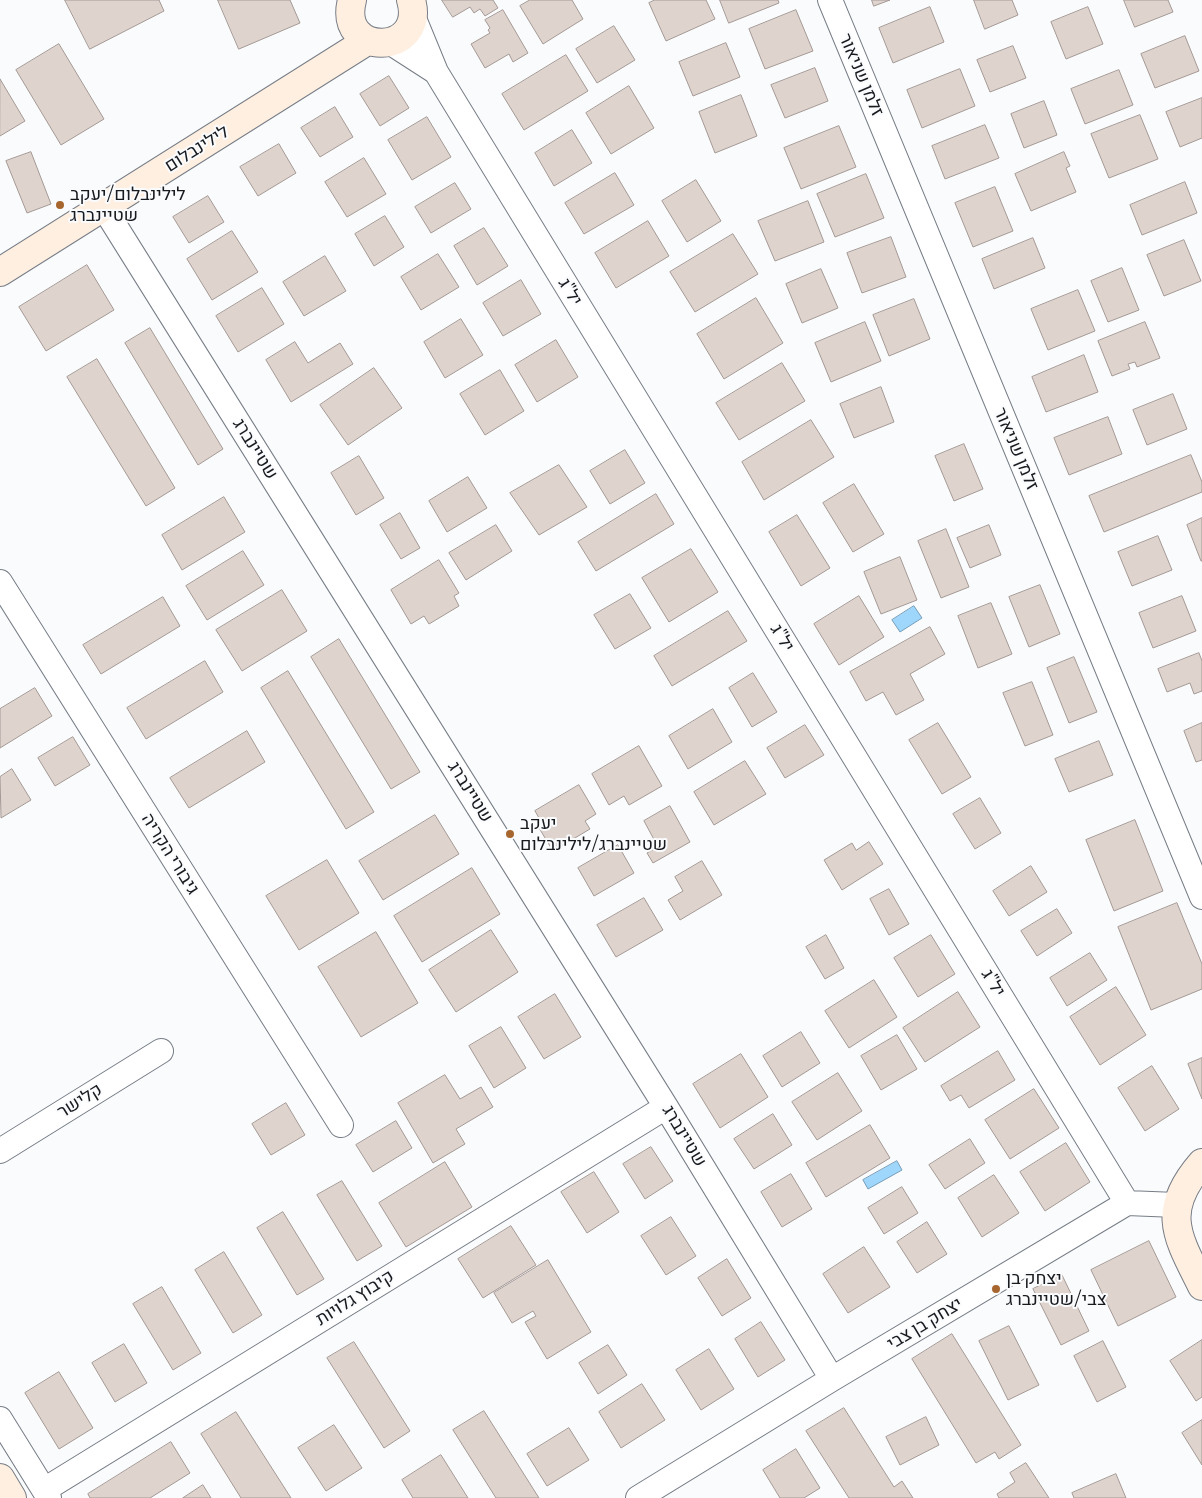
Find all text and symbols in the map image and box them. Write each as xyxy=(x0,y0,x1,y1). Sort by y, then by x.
street label: זלמן שניאור xyxy=(834,30,888,120)
street label: לילינבלום xyxy=(161,121,233,177)
place label: לילינבלום/יעקב שטיינברג xyxy=(70,184,186,226)
marker: לילינבלום/יעקב שטיינברג xyxy=(54,199,66,211)
street label: יל"ג xyxy=(553,274,587,310)
street label: זלמן שניאור xyxy=(989,404,1043,494)
street label: שטיינברג xyxy=(228,414,282,484)
street label: יל"ג xyxy=(765,620,799,656)
street label: שטיינברג xyxy=(443,757,497,827)
street label: גיבורי הקריה xyxy=(137,809,203,899)
place label: יעקב שטיינברג/לילינבלום xyxy=(520,813,667,856)
marker: יעקב שטיינברג/לילינבלום xyxy=(504,828,516,840)
street label: יל"ג xyxy=(976,965,1010,1001)
street label: קלישר xyxy=(54,1079,106,1123)
street label: שטיינברג xyxy=(657,1101,711,1171)
street label: קיבוץ גלויות xyxy=(312,1265,398,1331)
place label: יצחק בן צבי/שטיינברג xyxy=(1006,1268,1107,1310)
marker: יצחק בן צבי/שטיינברג xyxy=(990,1283,1002,1295)
street label: יצחק בן צבי xyxy=(883,1293,967,1355)

